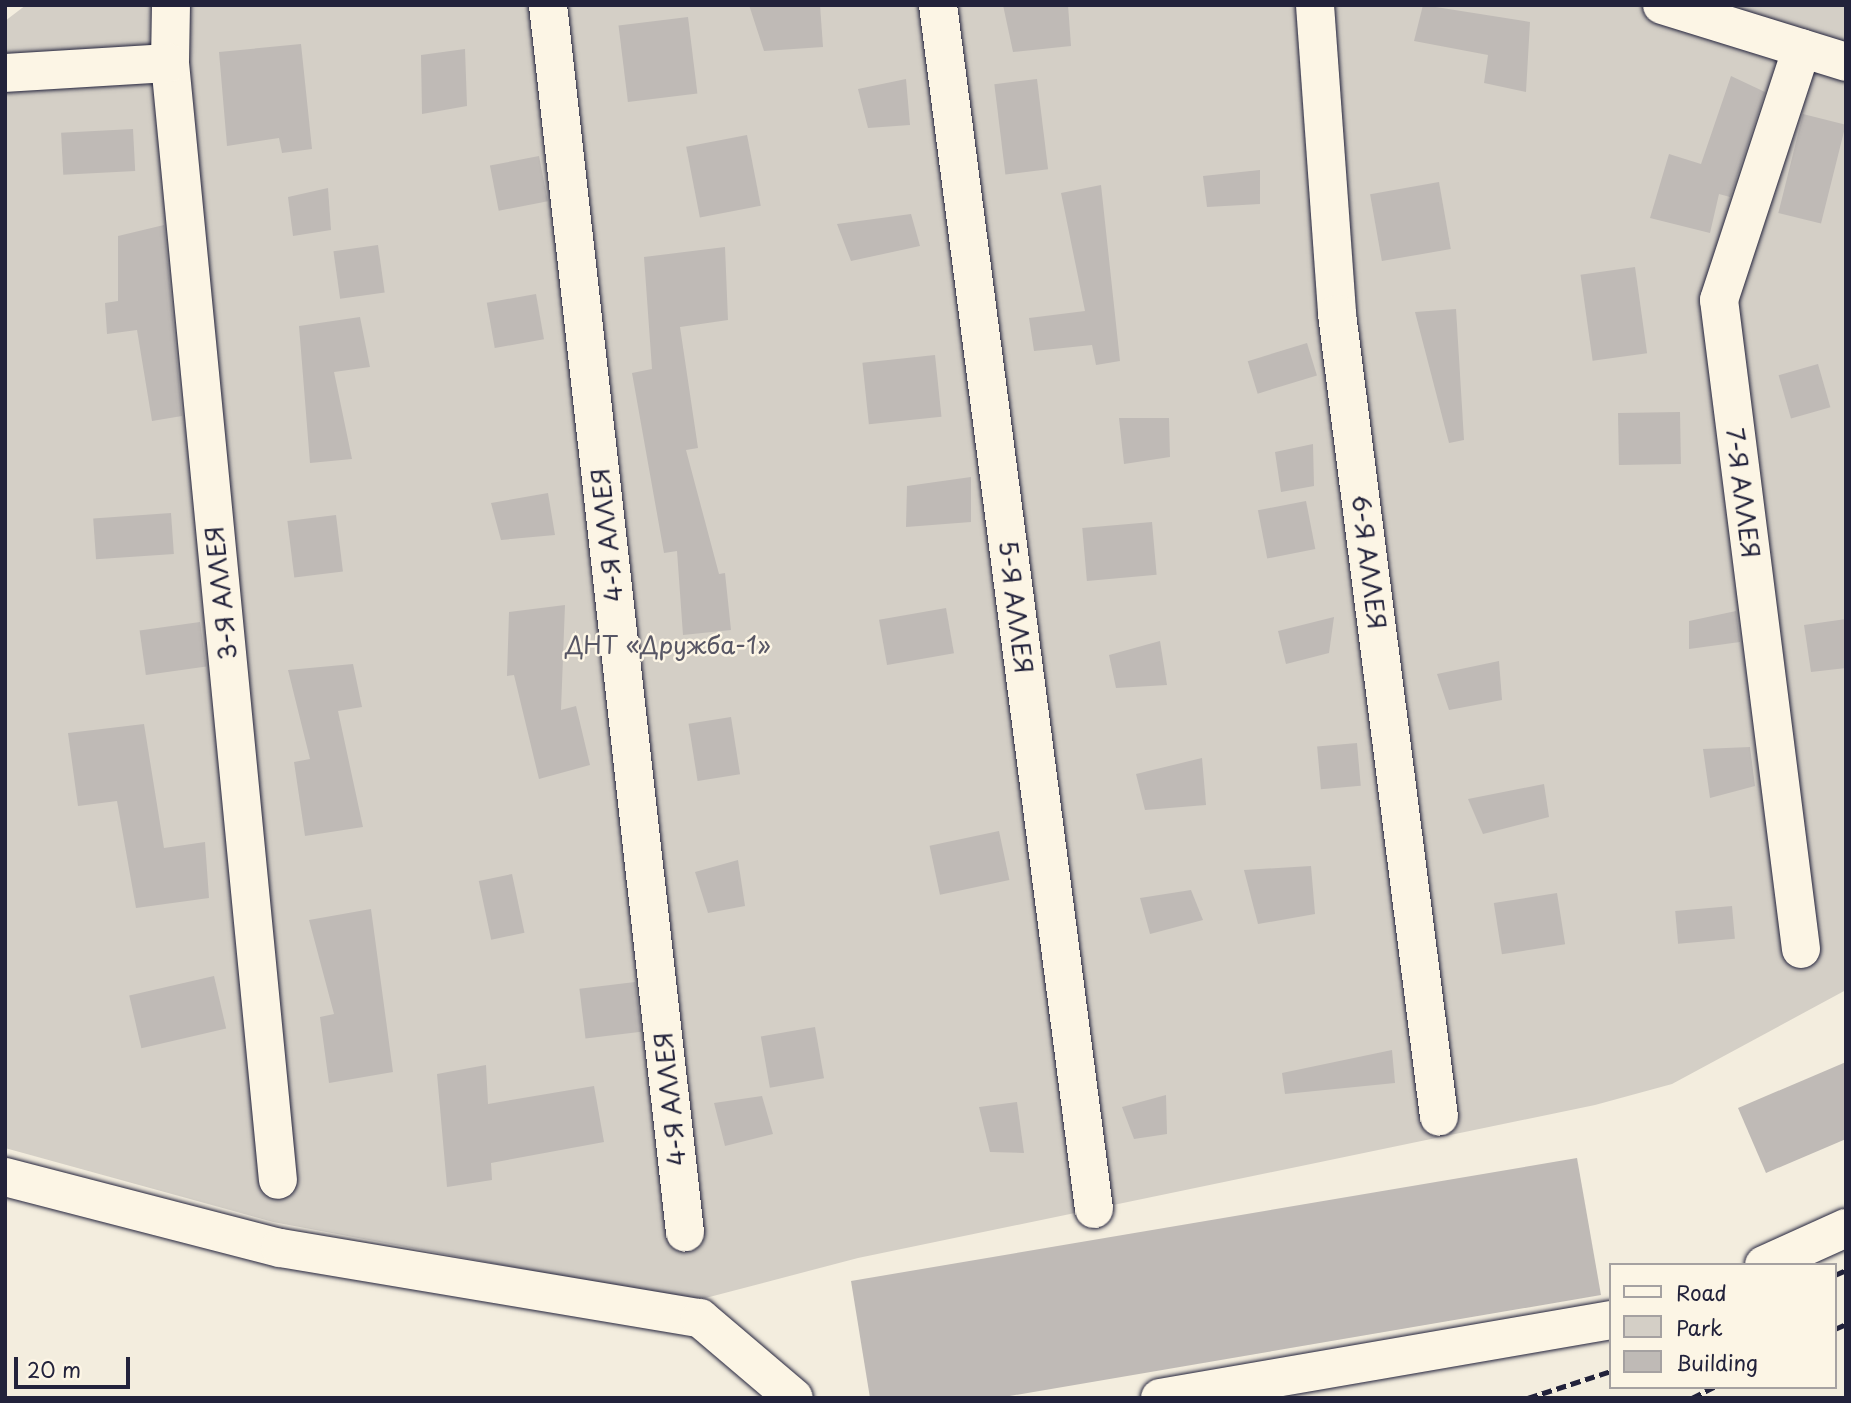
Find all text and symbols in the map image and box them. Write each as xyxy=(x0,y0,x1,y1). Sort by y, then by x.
street label: 7-Я АЛЛЕЯ xyxy=(1721,426,1765,560)
street label: 4-Я АЛЛЕЯ xyxy=(586,466,628,604)
street label: 6-Я АЛЛЕЯ xyxy=(1346,493,1392,631)
street label: 3-Я АЛЛЕЯ xyxy=(200,524,242,662)
street label: 5-Я АЛЛЕЯ xyxy=(993,538,1039,676)
park label: ДНТ «Дружба-1» xyxy=(565,631,771,659)
street label: 4-Я АЛЛЕЯ xyxy=(649,1030,691,1168)
legend xyxy=(1610,1263,1837,1389)
text: Road xyxy=(1676,1276,1727,1308)
text: Park xyxy=(1676,1311,1723,1343)
scale bar xyxy=(18,1344,133,1388)
text: Building xyxy=(1676,1346,1758,1378)
text: 20 m xyxy=(27,1353,81,1385)

